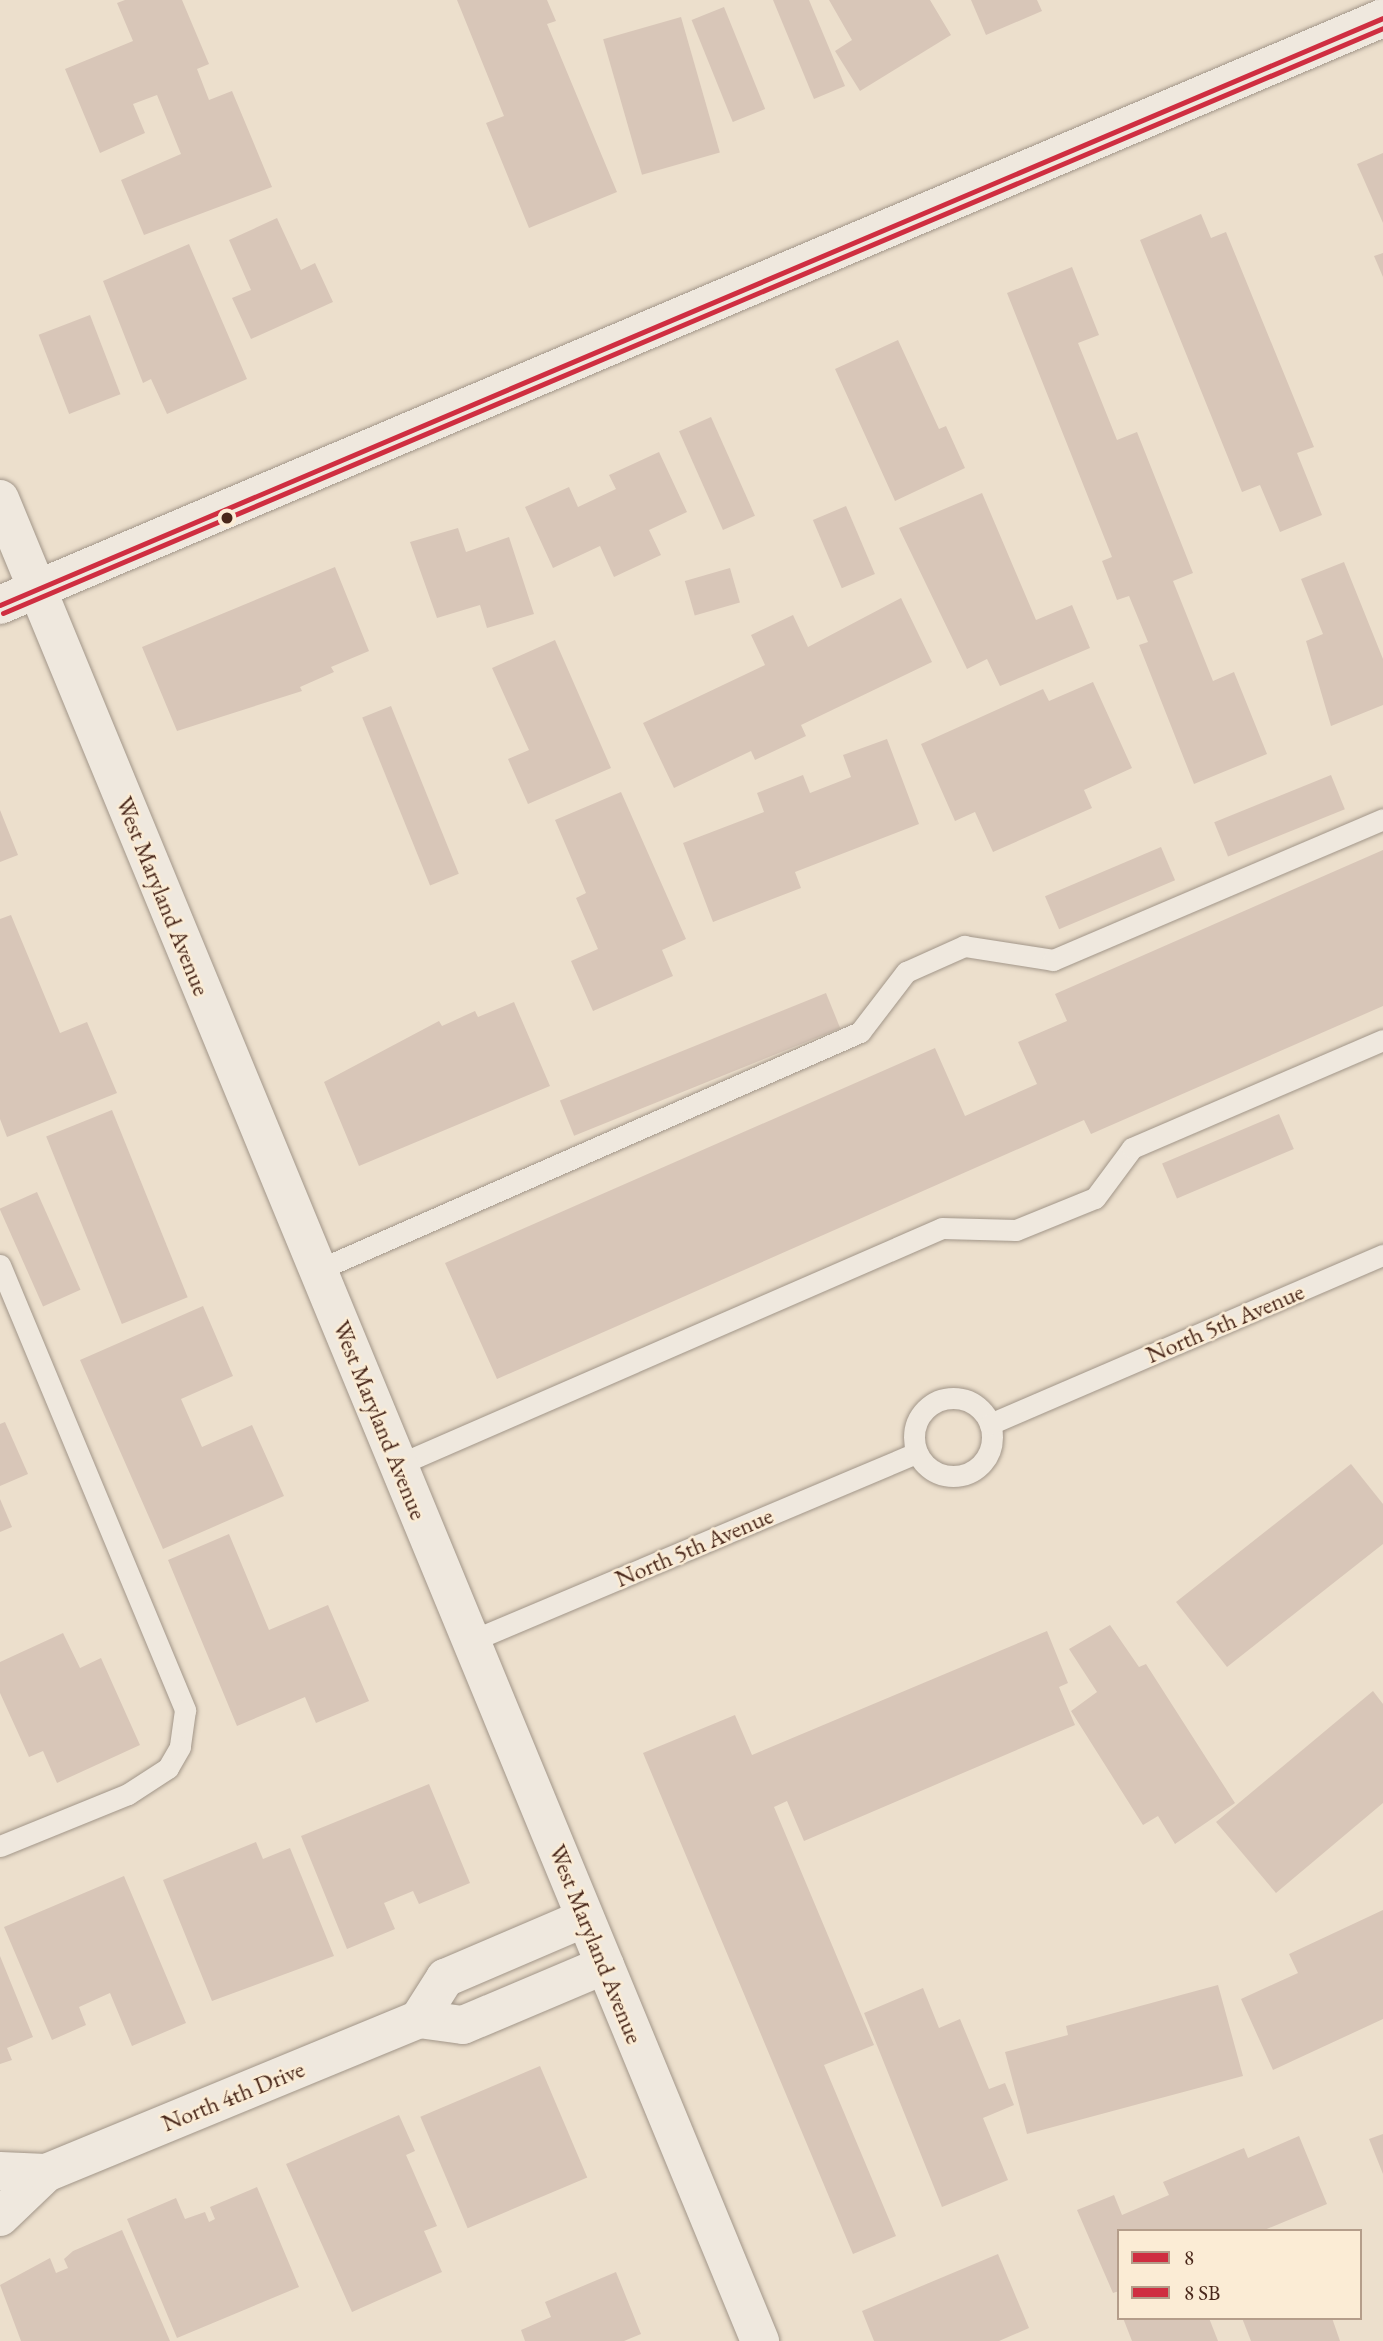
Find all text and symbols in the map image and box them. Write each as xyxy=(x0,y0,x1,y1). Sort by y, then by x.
unlabelled marker xyxy=(220,511,234,525)
street label: West Maryland Avenue xyxy=(110,792,216,1000)
street label: North 5th Avenue xyxy=(1142,1277,1308,1369)
street label: West Maryland Avenue xyxy=(327,1316,433,1524)
street label: North 5th Avenue xyxy=(611,1501,777,1593)
street label: West Maryland Avenue xyxy=(543,1840,649,2048)
street label: North 4th Drive xyxy=(158,2054,308,2138)
legend xyxy=(1117,2229,1362,2320)
text: 8 xyxy=(1184,2244,1194,2271)
text: 8 SB xyxy=(1184,2279,1220,2306)

